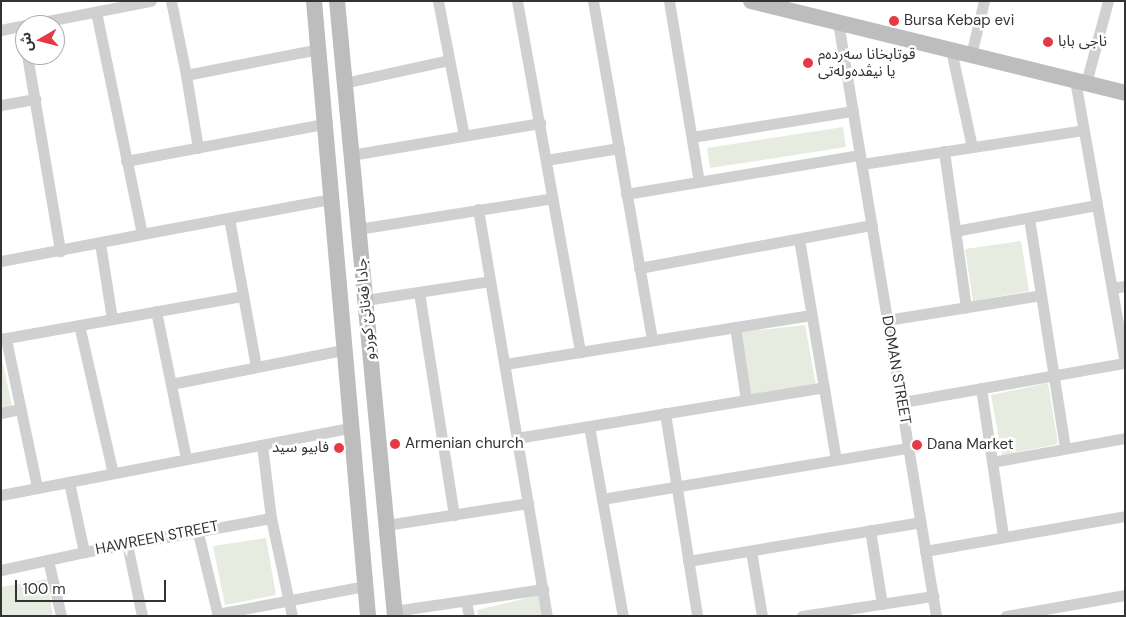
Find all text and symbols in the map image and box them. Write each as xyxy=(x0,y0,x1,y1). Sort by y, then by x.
place label: Bursa Kebap evi xyxy=(904,12,1014,30)
north arrow xyxy=(15,15,65,65)
marker: Bursa Kebap evi xyxy=(888,15,900,27)
text: ش xyxy=(16,31,36,53)
place label: ناجى بابا xyxy=(1058,33,1107,51)
marker: ناجى بابا xyxy=(1042,36,1054,48)
place label: قوتابخانا سەردەم یا نیڤدەولەتی xyxy=(818,45,916,80)
marker: قوتابخانا سەردەم یا نیڤدەولەتی xyxy=(802,57,814,69)
street label: جادا قەناتێ کوردو xyxy=(353,257,379,361)
street label: DOMAN STREET xyxy=(878,314,914,426)
place label: Armenian church xyxy=(405,435,524,453)
place label: Dana Market xyxy=(927,436,1014,454)
marker: Armenian church xyxy=(389,438,401,450)
place label: فابيو سيد xyxy=(272,439,329,457)
marker: Dana Market xyxy=(911,439,923,451)
marker: فابيو سيد xyxy=(333,442,345,454)
street label: HAWREEN STREET xyxy=(94,517,220,559)
scale bar xyxy=(18,570,169,602)
text: 100 m xyxy=(23,579,66,599)

